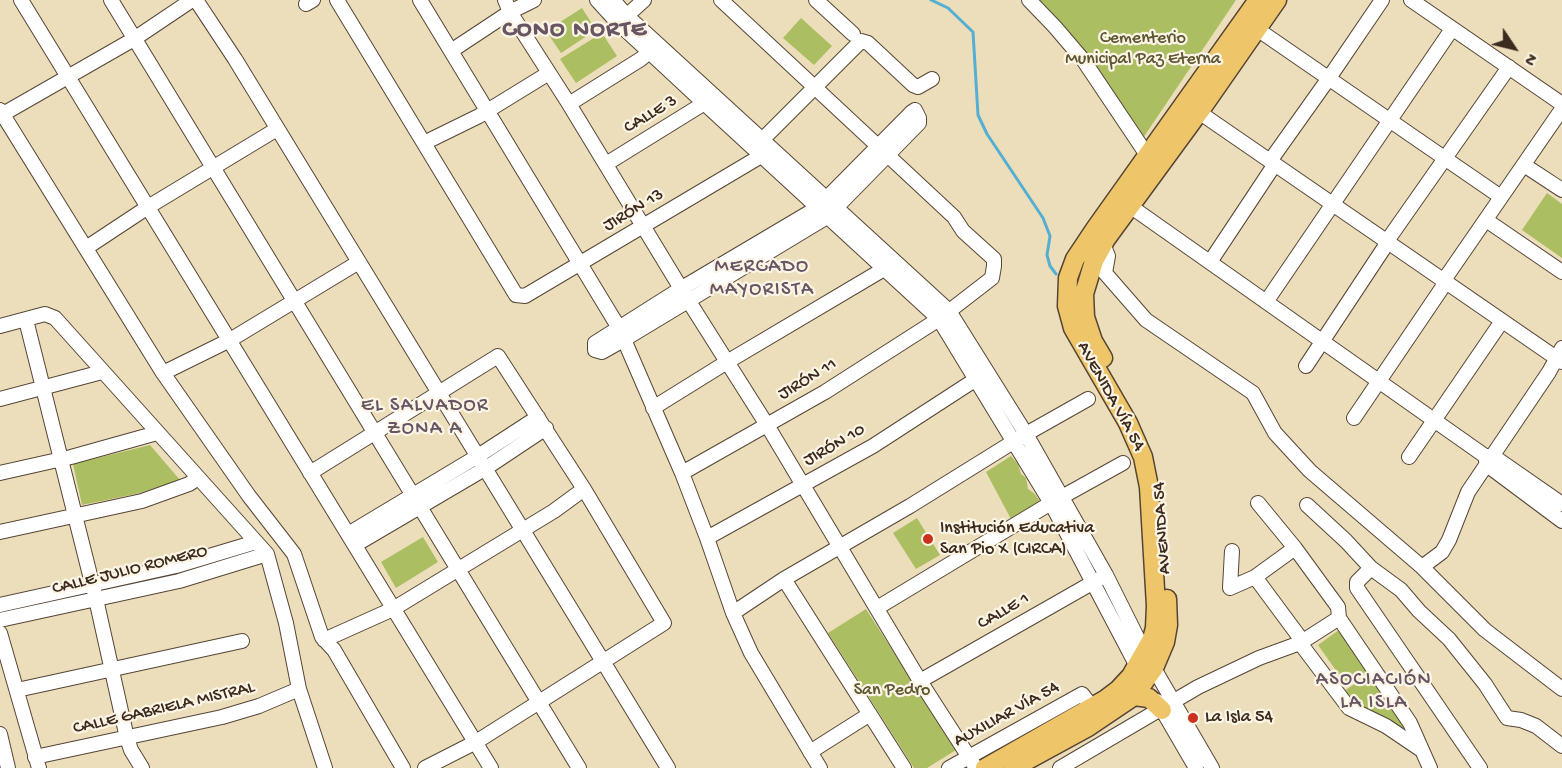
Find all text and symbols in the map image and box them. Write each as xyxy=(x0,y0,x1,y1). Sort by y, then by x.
district label: CONO NORTE xyxy=(502,17,648,45)
north arrow xyxy=(1484,18,1544,78)
park label: Cementerio Municipal Paz Eterna xyxy=(1065,28,1221,70)
text: N xyxy=(1518,49,1540,68)
street label: CALLE 3 xyxy=(620,91,682,139)
street label: JIRÓN 13 xyxy=(600,185,668,237)
district label: MERCADO MAYORISTA xyxy=(710,256,814,303)
street label: AVENIDA VÍA 54 xyxy=(1071,339,1149,455)
street label: JIRÓN 11 xyxy=(775,354,841,406)
district label: EL SALVADOR ZONA A xyxy=(361,395,489,442)
street label: JIRÓN 10 xyxy=(800,420,870,472)
street label: AVENIDA 54 xyxy=(1149,481,1177,575)
place label: Institución Educativa San Pio X (CIRCA) xyxy=(940,518,1094,560)
marker: Institución Educativa San Pio X (CIRCA) xyxy=(921,532,935,546)
street label: CALLE JULIO ROMERO xyxy=(50,541,210,601)
street label: CALLE 1 xyxy=(974,589,1034,635)
district label: ASOCIACIÓN LA ISLA xyxy=(1316,669,1432,716)
street label: AUXILIAR VÍA 54 xyxy=(950,677,1064,753)
street label: CALLE GABRIELA MISTRAL xyxy=(71,678,257,740)
park label: San Pedro xyxy=(854,680,930,702)
place label: La Isla 54 xyxy=(1205,707,1273,729)
marker: La Isla 54 xyxy=(1186,711,1200,725)

